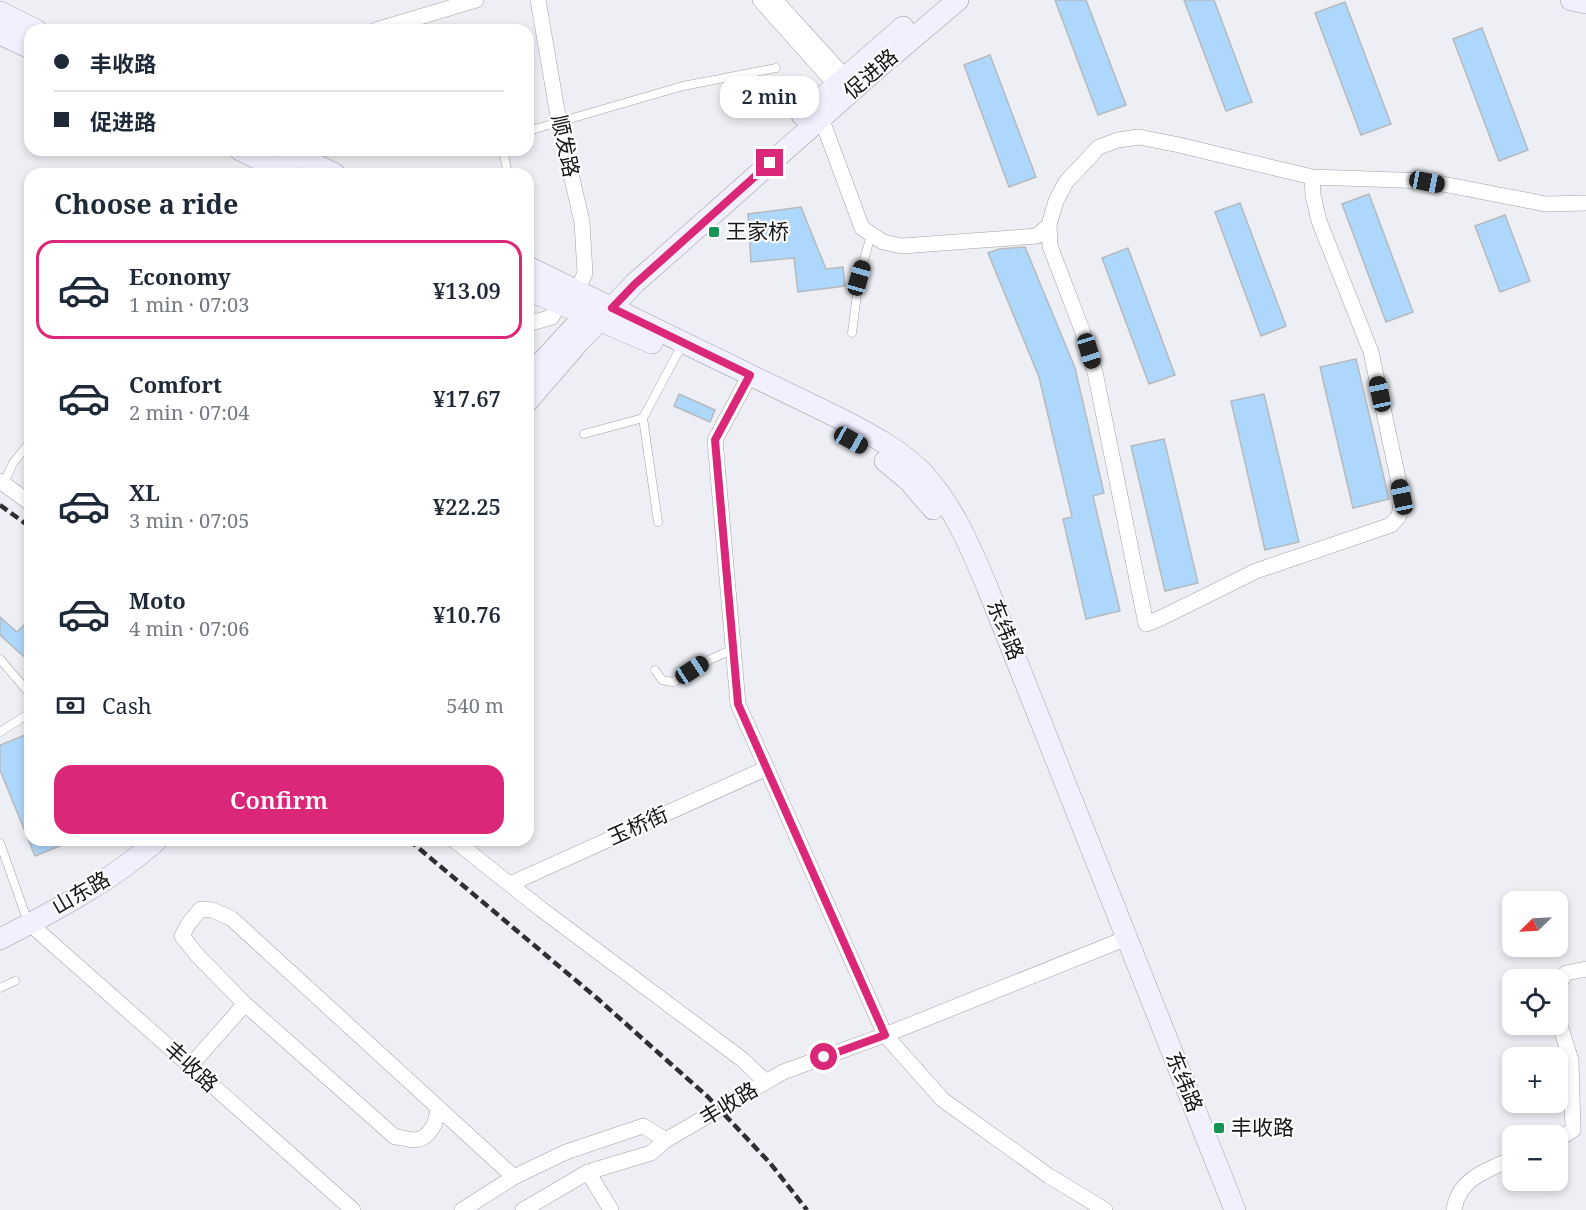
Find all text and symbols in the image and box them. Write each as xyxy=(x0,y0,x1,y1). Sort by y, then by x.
street label: 促进路 xyxy=(837,42,903,104)
text: 丰收路 xyxy=(90,48,156,78)
callout: 2 min xyxy=(720,76,820,118)
text: 2 min xyxy=(742,83,797,110)
text: 促进路 xyxy=(90,106,156,136)
street label: 顺发路 xyxy=(546,112,586,180)
route end xyxy=(756,149,783,176)
car xyxy=(1408,170,1446,194)
text: Choose a ride xyxy=(54,185,239,222)
place label: 王家桥 xyxy=(726,217,789,245)
marker: 王家桥 xyxy=(707,225,721,239)
car xyxy=(845,258,873,298)
text: Economy xyxy=(129,261,231,291)
icon: car xyxy=(57,263,111,317)
text: ¥13.09 xyxy=(433,275,501,305)
text: 1 min · 07:03 xyxy=(129,291,249,318)
car xyxy=(1075,331,1103,371)
text: Comfort xyxy=(129,369,222,399)
icon: car xyxy=(57,371,111,425)
car xyxy=(1367,375,1393,413)
text: ¥17.67 xyxy=(433,383,501,413)
text: 2 min · 07:04 xyxy=(129,399,249,426)
car xyxy=(831,423,871,457)
text: XL xyxy=(129,477,160,507)
car xyxy=(1389,478,1415,516)
icon: car xyxy=(57,479,111,533)
text: ¥22.25 xyxy=(433,491,501,521)
text: 3 min · 07:05 xyxy=(129,507,249,534)
text: Moto xyxy=(129,585,186,615)
icon: car xyxy=(57,587,111,641)
street label: 东纬路 xyxy=(981,595,1031,664)
text: ¥10.76 xyxy=(433,599,501,629)
text: 4 min · 07:06 xyxy=(129,615,249,642)
car xyxy=(672,653,712,687)
icon: cash xyxy=(54,689,87,722)
text: Cash xyxy=(102,690,152,720)
text: 540 m xyxy=(446,692,504,719)
button: Confirm xyxy=(54,765,504,834)
street label: 玉桥街 xyxy=(603,799,672,851)
street label: 山东路 xyxy=(46,864,115,920)
north arrow xyxy=(1502,891,1568,957)
map controls xyxy=(1502,891,1568,1191)
button: locate xyxy=(1502,969,1568,1035)
street label: 丰收路 xyxy=(159,1035,224,1098)
route start xyxy=(810,1043,837,1070)
street label: 东纬路 xyxy=(1160,1047,1210,1116)
button: + xyxy=(1502,1047,1568,1113)
street label: 丰收路 xyxy=(694,1075,763,1131)
place label: 丰收路 xyxy=(1231,1113,1294,1141)
marker: 丰收路 xyxy=(1212,1121,1226,1135)
button: − xyxy=(1502,1125,1568,1191)

